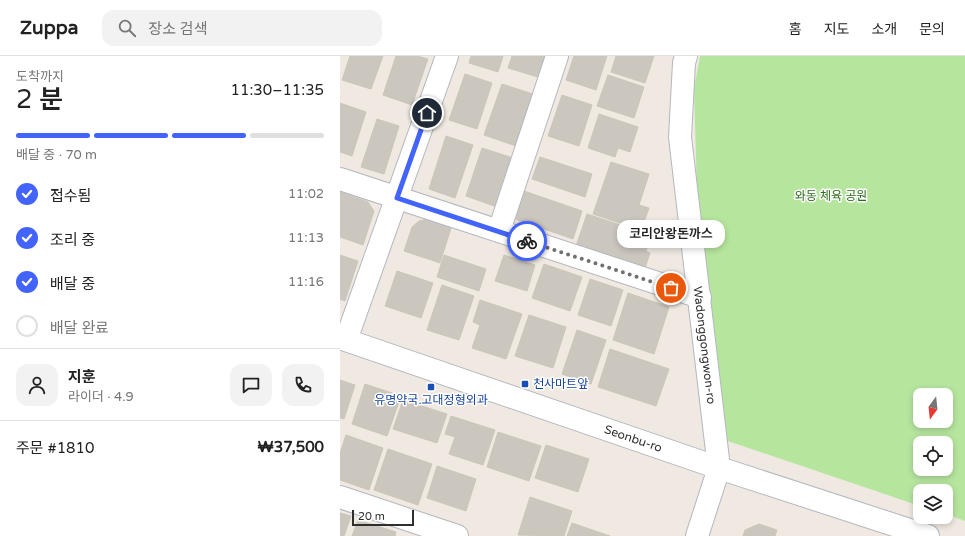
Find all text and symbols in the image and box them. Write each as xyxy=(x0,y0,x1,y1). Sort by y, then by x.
search box xyxy=(102,10,382,46)
text: Zuppa xyxy=(20,17,78,39)
icon: search xyxy=(116,17,138,39)
text: 장소 검색 xyxy=(148,20,207,38)
text: 홈 xyxy=(789,21,802,38)
text: 지도 xyxy=(824,21,849,38)
text: 소개 xyxy=(871,21,897,38)
text: 문의 xyxy=(919,21,945,38)
text: 도착까지 xyxy=(16,69,64,85)
text: 11:30–11:35 xyxy=(231,81,324,99)
text: 2 분 xyxy=(16,84,63,115)
pin xyxy=(410,96,444,130)
icon: home xyxy=(416,102,438,124)
text: 배달 중 · 70 m xyxy=(16,147,97,163)
icon: check xyxy=(16,183,38,205)
text: 11:02 xyxy=(288,186,324,202)
text: 접수됨 xyxy=(50,187,91,205)
park label: 와동 체육 공원 xyxy=(795,189,867,203)
callout: 코리안왕돈까스 xyxy=(617,220,725,248)
courier xyxy=(507,221,547,261)
text: 코리안왕돈까스 xyxy=(629,226,713,242)
icon: check xyxy=(16,227,38,249)
text: 11:13 xyxy=(288,230,324,246)
icon: bike xyxy=(516,230,538,252)
text: 조리 중 xyxy=(50,231,95,249)
icon: check xyxy=(16,271,38,293)
pin xyxy=(654,271,688,305)
text: 11:16 xyxy=(288,274,324,290)
text: 배달 중 xyxy=(50,275,95,293)
icon: bag xyxy=(660,277,682,299)
street label: Wadonggongwon-ro xyxy=(691,285,718,405)
text: 배달 완료 xyxy=(50,319,109,337)
button: person xyxy=(16,364,58,406)
button: chat xyxy=(230,364,272,406)
button: phone xyxy=(282,364,324,406)
text: 지훈 xyxy=(68,368,96,386)
place label: 천사마트앞 xyxy=(533,377,588,391)
marker: 천사마트앞 xyxy=(520,379,530,389)
marker: 유명약국.고대정형외과 xyxy=(426,382,436,392)
north arrow xyxy=(913,388,953,428)
map controls xyxy=(913,388,953,524)
text: 라이더 · 4.9 xyxy=(68,389,134,405)
place label: 유명약국.고대정형외과 xyxy=(374,393,488,407)
street label: Seonbu-ro xyxy=(602,422,664,455)
button: locate xyxy=(913,436,953,476)
text: ₩37,500 xyxy=(258,438,324,456)
text: 주문 #1810 xyxy=(16,439,94,457)
button: layers xyxy=(913,484,953,524)
scale bar xyxy=(352,508,414,527)
text: 20 m xyxy=(358,510,385,523)

